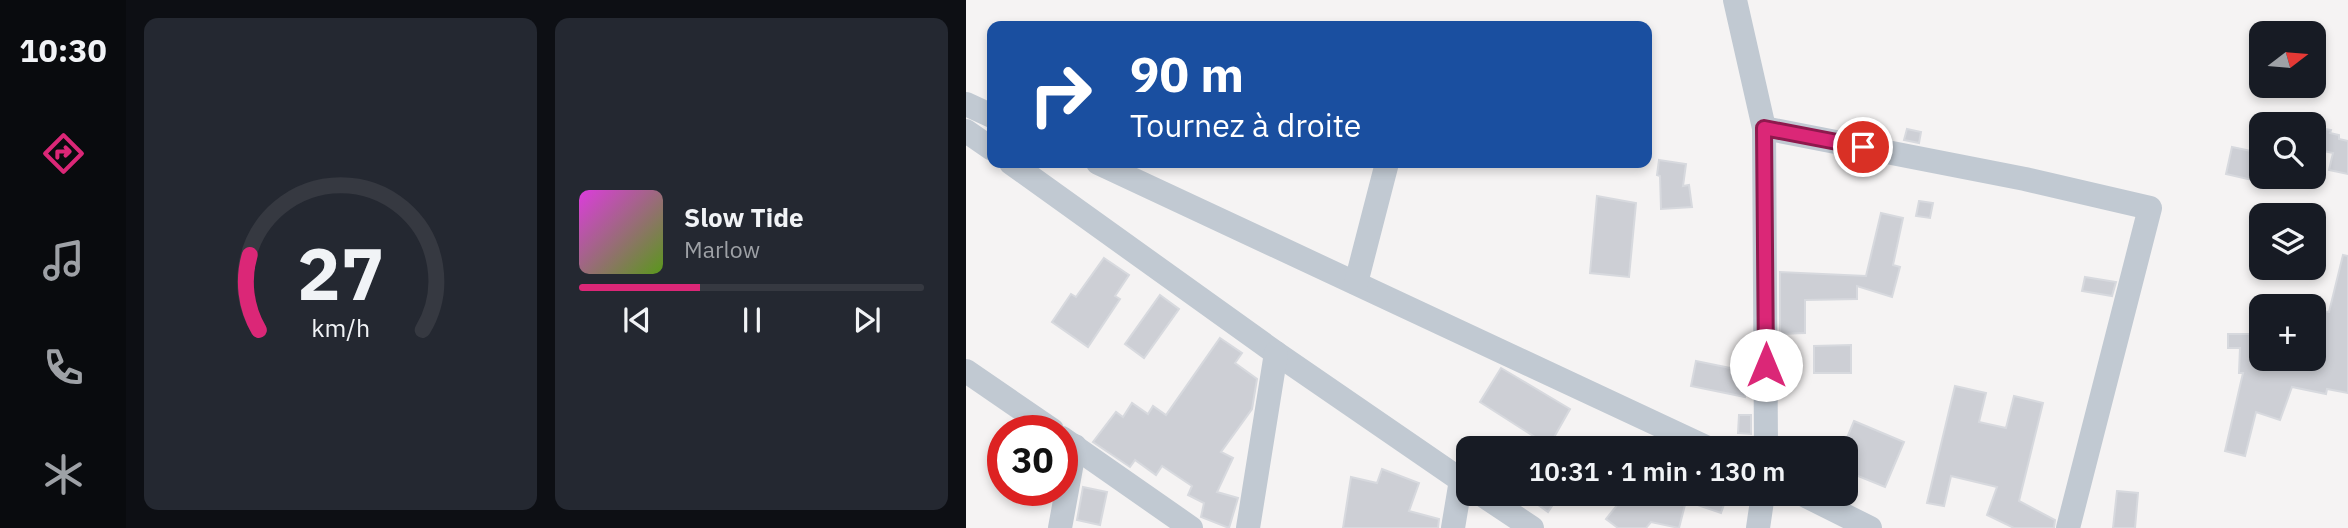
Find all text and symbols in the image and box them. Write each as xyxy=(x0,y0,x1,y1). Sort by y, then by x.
north arrow xyxy=(2249,21,2326,98)
map controls xyxy=(2249,21,2326,371)
text: 10:30 xyxy=(19,29,107,71)
text: 90 m xyxy=(1130,42,1244,105)
icon: right xyxy=(1015,49,1106,140)
text: Tournez à droite xyxy=(1130,104,1361,146)
button: search xyxy=(2249,112,2326,189)
pin xyxy=(1833,117,1893,177)
icon: arrive xyxy=(1844,128,1882,166)
icon: directions xyxy=(39,129,88,178)
text: Slow Tide xyxy=(684,200,804,234)
button: layers xyxy=(2249,203,2326,280)
text: 27 xyxy=(297,225,384,320)
text: Marlow xyxy=(684,234,760,264)
icon: music xyxy=(39,236,88,285)
button: + xyxy=(2249,294,2326,371)
icon: previous xyxy=(618,301,656,339)
icon: pause xyxy=(733,301,771,339)
icon: next xyxy=(848,301,886,339)
text: km/h xyxy=(311,311,370,344)
position arrow xyxy=(1729,328,1803,402)
icon: phone xyxy=(39,343,88,392)
speed limit sign: 30 xyxy=(987,415,1078,506)
icon: climate xyxy=(39,450,88,499)
text: 10:31 · 1 min · 130 m xyxy=(1529,454,1785,488)

